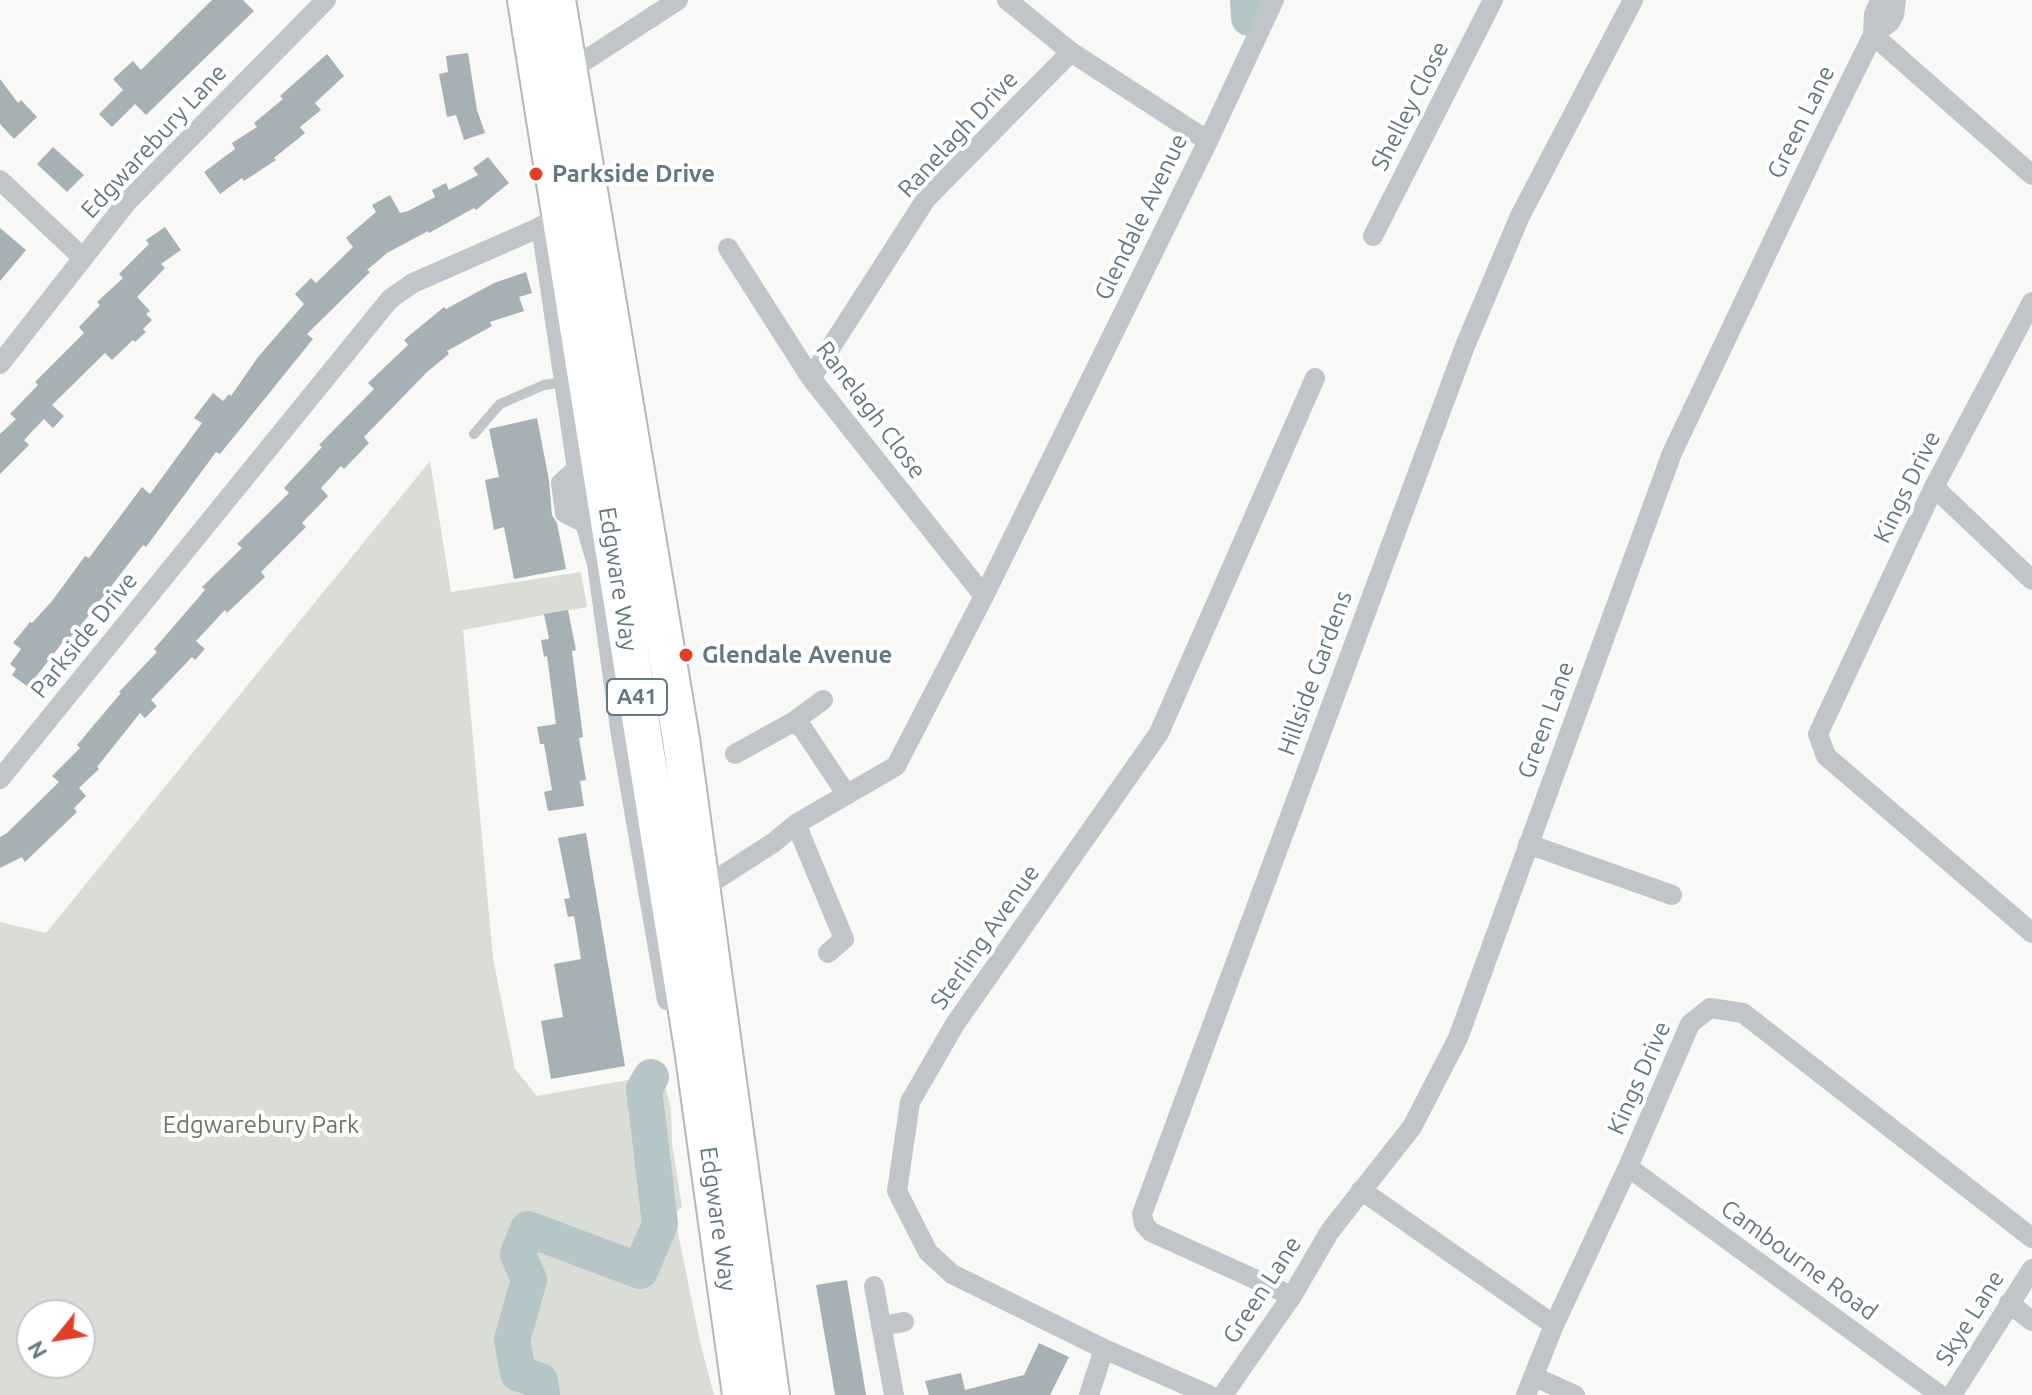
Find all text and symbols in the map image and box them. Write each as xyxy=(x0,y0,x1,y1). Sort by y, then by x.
street label: Shelley Close xyxy=(1365,37,1455,175)
street label: Edgwarebury Lane xyxy=(75,58,233,224)
street label: Green Lane xyxy=(1761,61,1841,183)
street label: Ranelagh Drive xyxy=(892,65,1024,203)
street label: Glendale Avenue xyxy=(1088,129,1194,305)
place label: Parkside Drive xyxy=(552,160,715,188)
marker: Parkside Drive xyxy=(527,165,545,183)
street label: Ranelagh Close xyxy=(810,336,932,484)
street label: Kings Drive xyxy=(1868,426,1946,548)
street label: Edgware Way xyxy=(592,505,644,653)
street label: Parkside Drive xyxy=(25,566,143,704)
street label: Hillside Gardens xyxy=(1272,587,1358,759)
place label: Glendale Avenue xyxy=(702,641,892,669)
marker: Glendale Avenue xyxy=(677,646,695,664)
street label: Green Lane xyxy=(1512,658,1580,782)
road number: A41 xyxy=(607,679,667,715)
street label: Sterling Avenue xyxy=(924,859,1046,1015)
street label: Kings Drive xyxy=(1601,1017,1677,1139)
park label: Edgwarebury Park xyxy=(163,1111,359,1139)
street label: Edgware Way xyxy=(694,1145,742,1293)
street label: Cambourne Road xyxy=(1715,1194,1883,1326)
street label: Green Lane xyxy=(1217,1231,1307,1349)
street label: Skye Lane xyxy=(1930,1265,2010,1371)
north arrow xyxy=(16,1299,96,1379)
text: N xyxy=(22,1337,51,1364)

